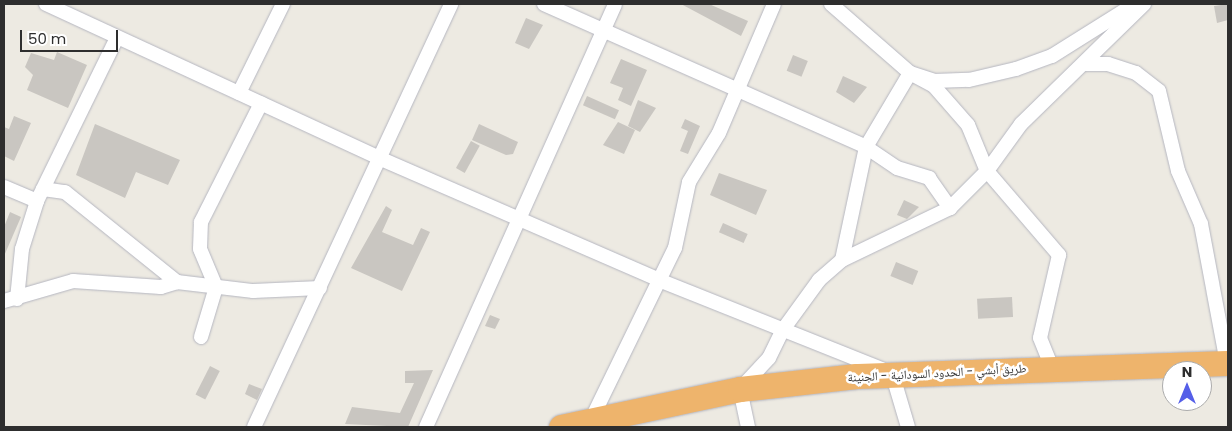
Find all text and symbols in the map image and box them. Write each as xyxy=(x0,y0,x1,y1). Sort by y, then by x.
scale bar xyxy=(22,20,120,52)
text: 50 m xyxy=(28,28,66,49)
street label: طريق أبشي - الحدود السودانية - الجنينة xyxy=(847,361,1027,385)
north arrow xyxy=(1162,361,1212,411)
text: N xyxy=(1182,362,1192,382)

